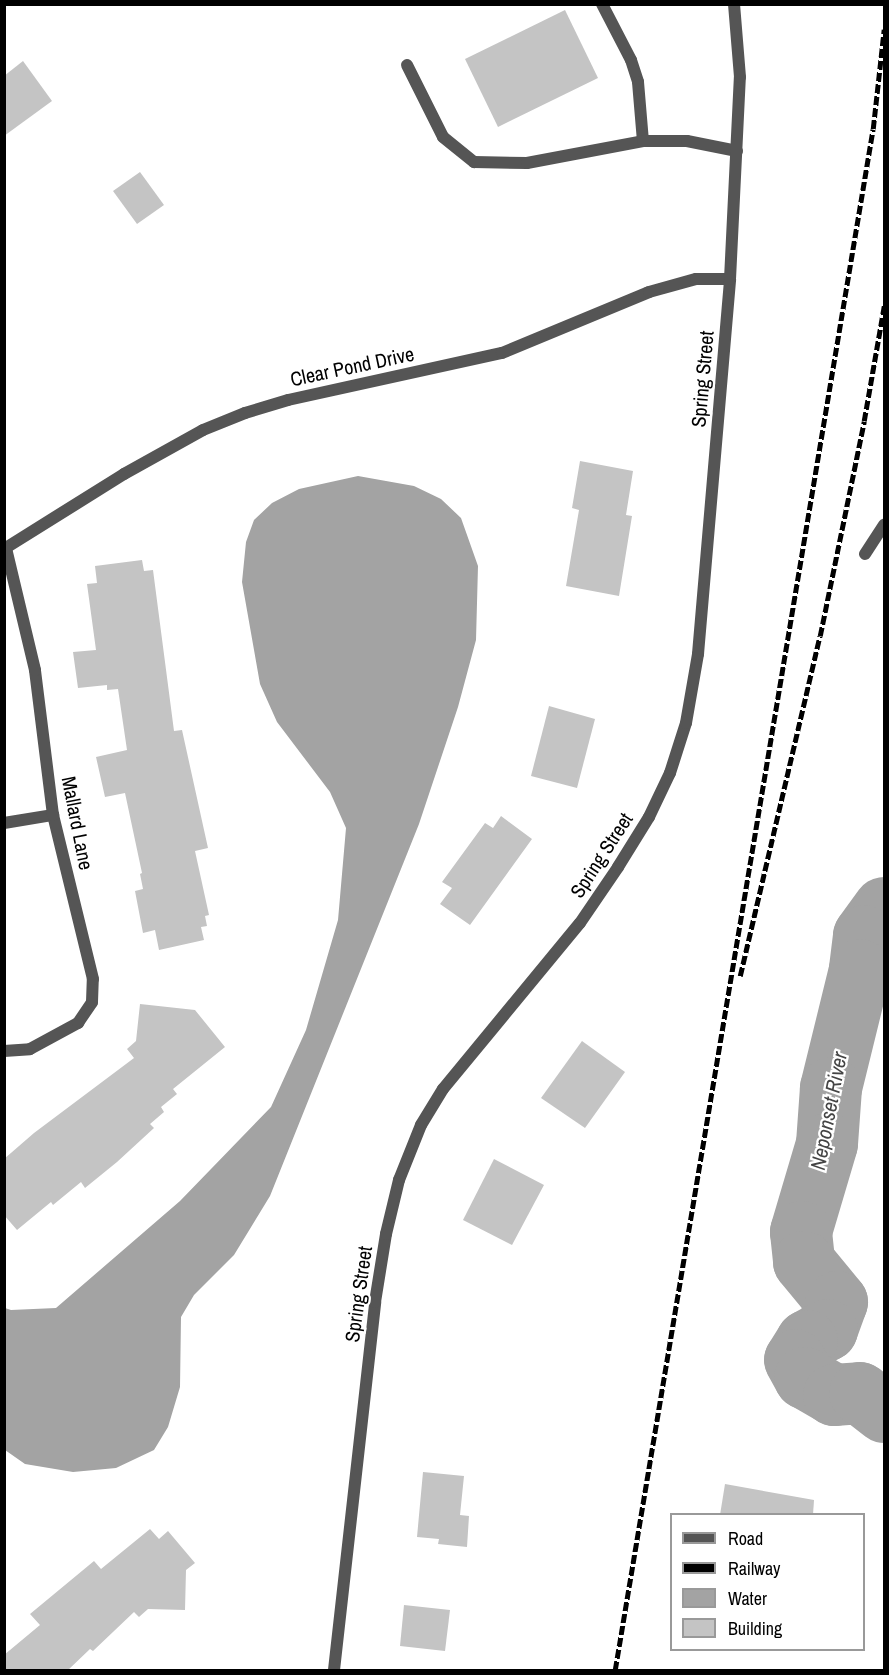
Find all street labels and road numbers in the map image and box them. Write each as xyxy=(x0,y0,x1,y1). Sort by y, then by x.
street label: Spring Street xyxy=(686,330,718,428)
street label: Clear Pond Drive xyxy=(288,341,416,391)
street label: Mallard Lane xyxy=(57,774,99,872)
street label: Spring Street xyxy=(565,808,637,902)
street label: Spring Street xyxy=(339,1244,377,1344)

